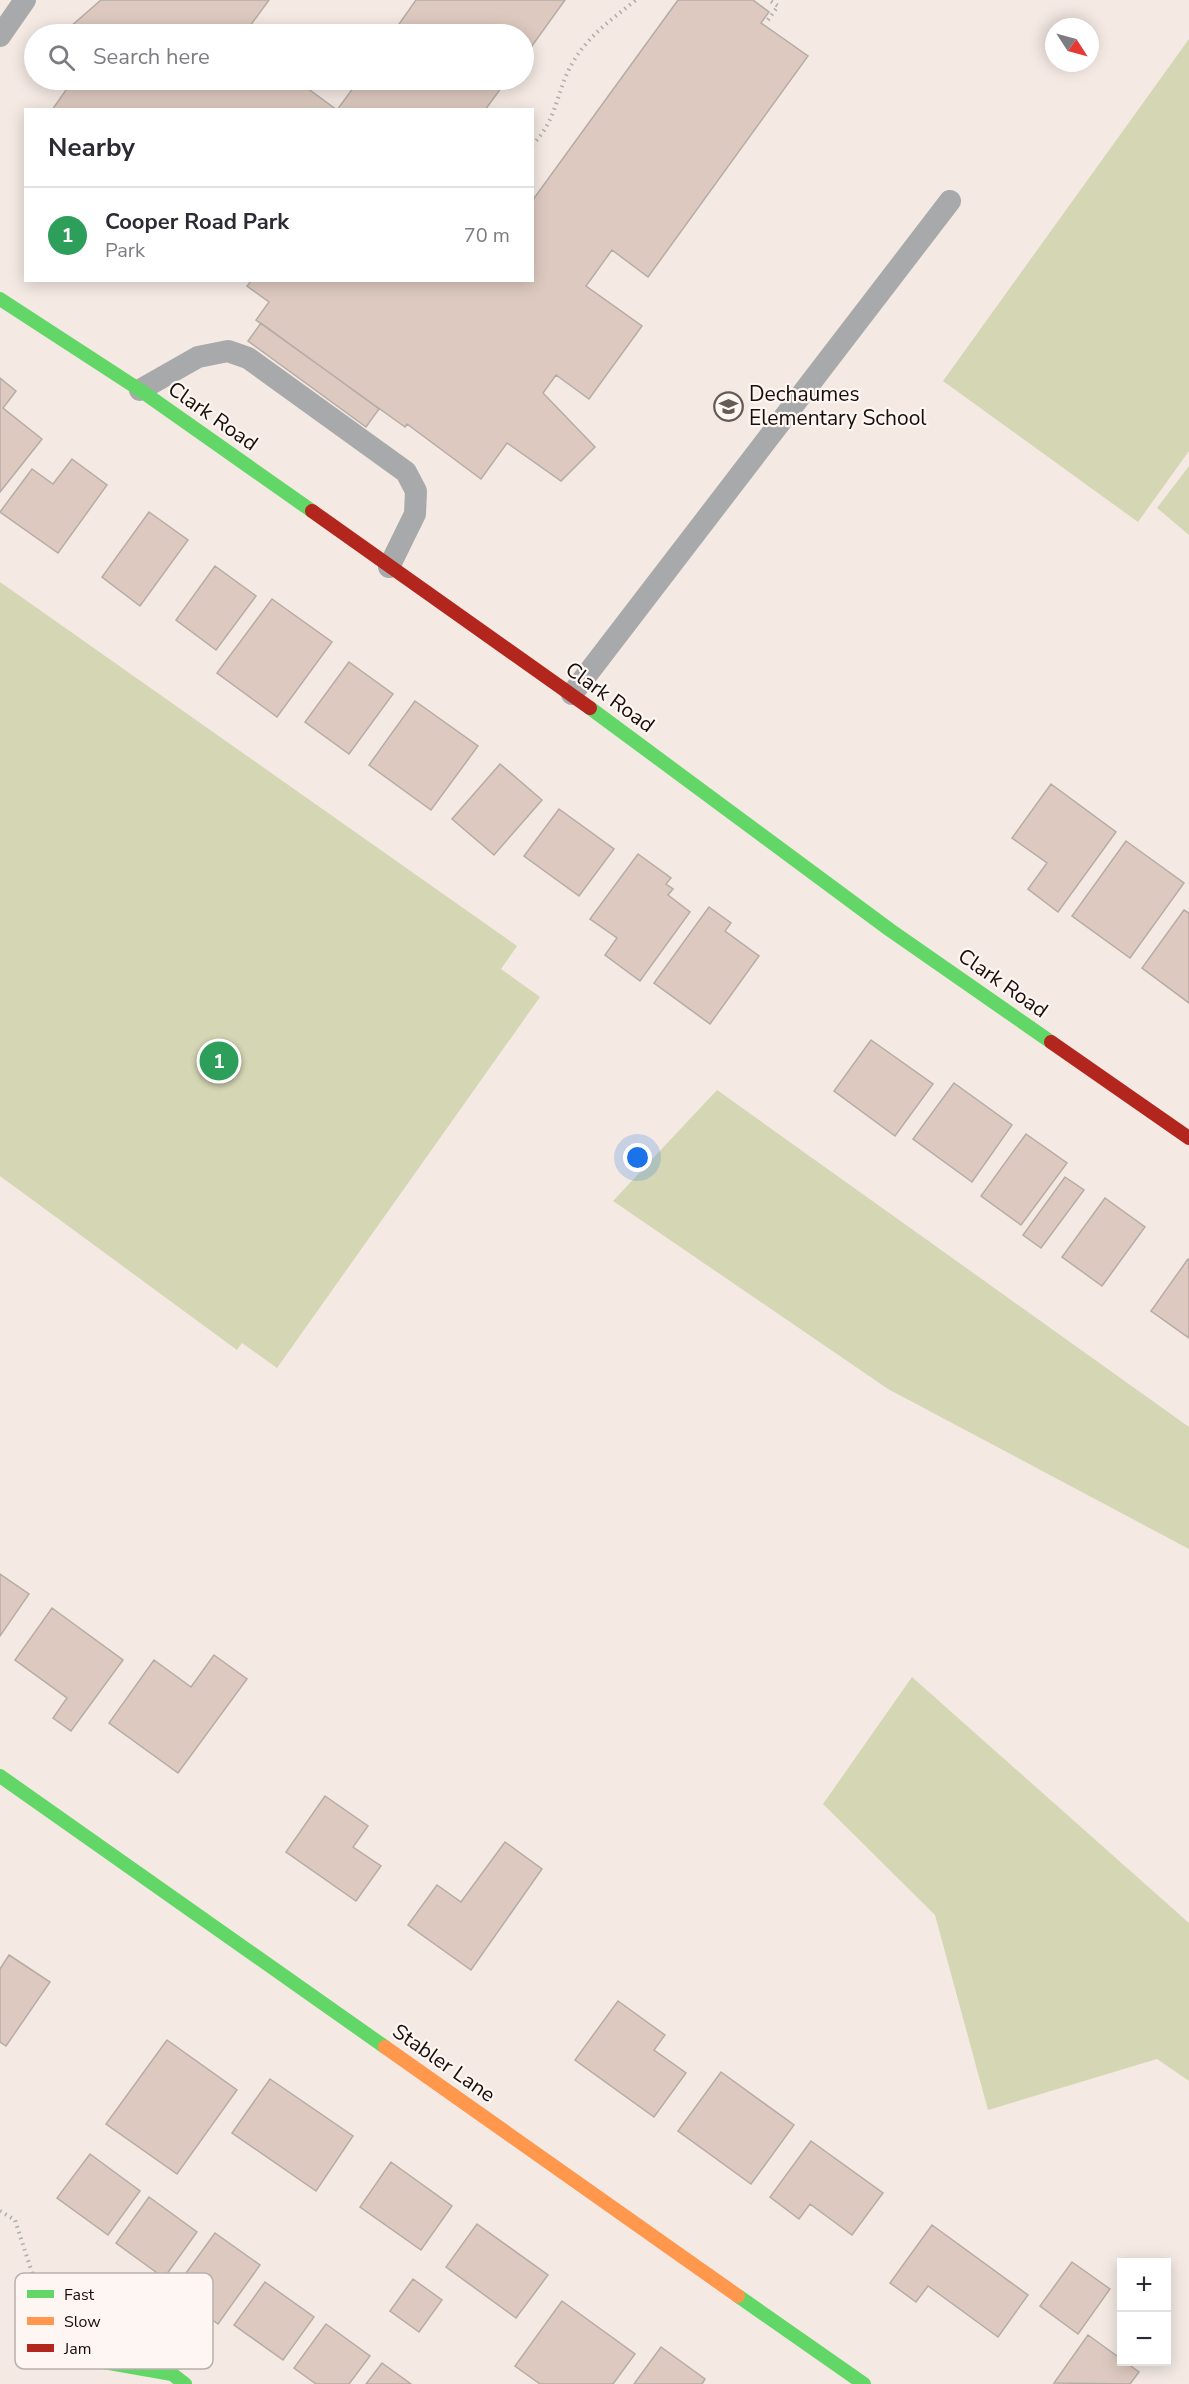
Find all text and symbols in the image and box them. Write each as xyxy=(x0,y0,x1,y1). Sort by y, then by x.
north arrow xyxy=(1045,18,1099,72)
search box xyxy=(24,24,534,90)
icon: search xyxy=(45,41,78,74)
text: Search here xyxy=(93,42,210,72)
text: Nearby xyxy=(48,130,135,165)
text: Cooper Road Park xyxy=(105,207,289,237)
text: 1 xyxy=(62,222,74,249)
text: 70 m xyxy=(464,222,510,249)
text: Park xyxy=(105,237,145,264)
street label: Clark Road xyxy=(162,375,264,457)
place label: Dechaumes Elementary School xyxy=(749,380,927,432)
school or university icon: Dechaumes Elementary School xyxy=(712,390,744,422)
street label: Clark Road xyxy=(560,655,660,739)
street label: Clark Road xyxy=(952,942,1054,1024)
pin: 1 xyxy=(200,1038,238,1084)
your location xyxy=(623,1143,652,1172)
street label: Stabler Lane xyxy=(387,2017,501,2109)
map controls xyxy=(1117,2258,1171,2366)
button: + xyxy=(1117,2258,1171,2312)
legend xyxy=(15,2273,213,2369)
text: Fast xyxy=(64,2284,95,2306)
text: Slow xyxy=(64,2311,101,2333)
button: − xyxy=(1117,2312,1171,2366)
text: Jam xyxy=(63,2338,91,2360)

